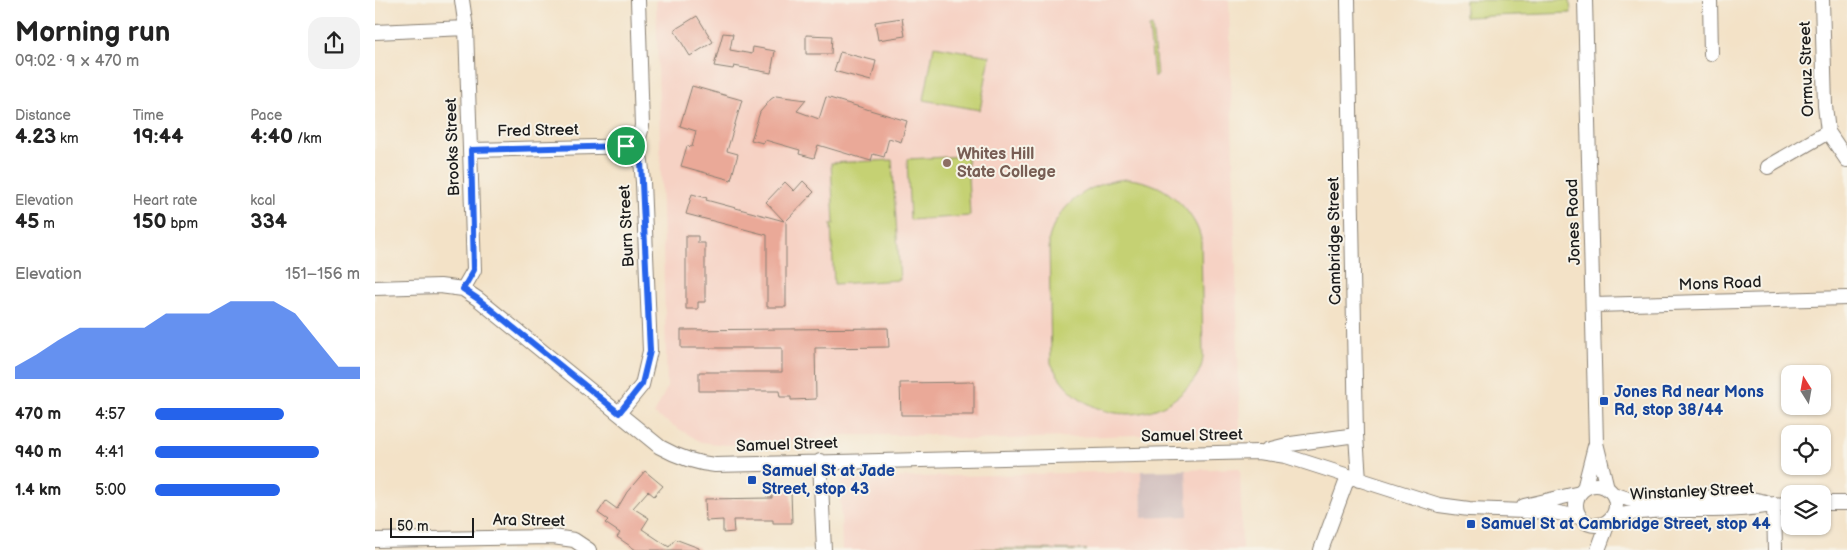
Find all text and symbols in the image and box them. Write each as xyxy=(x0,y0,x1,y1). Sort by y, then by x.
text: Morning run xyxy=(15,16,170,49)
button: share xyxy=(308,17,360,69)
street label: Ormuz Street xyxy=(1796,21,1818,117)
text: 09:02 · 9 × 470 m xyxy=(15,52,139,71)
street label: Brooks Street xyxy=(442,97,464,196)
text: Distance xyxy=(15,107,71,124)
text: Time xyxy=(133,107,164,124)
text: Pace xyxy=(250,107,282,124)
street label: Fred Street xyxy=(497,121,579,141)
text: 4.23 xyxy=(15,124,56,149)
text: 19:44 xyxy=(133,124,184,149)
text: 4:40 xyxy=(250,124,293,149)
pin xyxy=(605,125,647,167)
text: km xyxy=(56,130,79,147)
text: /km xyxy=(293,130,322,147)
icon: arrive xyxy=(612,132,640,160)
place label: Whites Hill State College xyxy=(957,145,1056,182)
marker: Whites Hill State College xyxy=(941,157,953,169)
street label: Cambridge Street xyxy=(1324,177,1346,305)
street label: Jones Road xyxy=(1563,178,1585,266)
street label: Burn Street xyxy=(615,184,639,268)
text: Elevation xyxy=(15,192,73,209)
text: Heart rate xyxy=(133,192,197,209)
text: kcal xyxy=(250,192,275,209)
text: 45 xyxy=(15,209,40,234)
text: 150 xyxy=(133,209,167,234)
text: 334 xyxy=(250,209,287,234)
text: m xyxy=(40,215,55,232)
text: bpm xyxy=(167,215,198,232)
text: Elevation xyxy=(15,265,82,284)
text: 151–156 m xyxy=(285,265,360,284)
street label: Mons Road xyxy=(1678,273,1762,295)
north arrow xyxy=(1781,365,1831,415)
map controls xyxy=(1781,365,1831,535)
place label: Jones Rd near Mons Rd, stop 38/44 xyxy=(1614,383,1764,420)
marker: Jones Rd near Mons Rd, stop 38/44 xyxy=(1598,395,1610,407)
text: 470 m xyxy=(15,405,61,424)
text: 4:57 xyxy=(95,405,125,424)
button: locate xyxy=(1781,425,1831,475)
street label: Samuel Street xyxy=(1141,426,1243,446)
street label: Samuel Street xyxy=(736,434,838,456)
text: 940 m xyxy=(15,443,62,462)
text: 4:41 xyxy=(95,443,124,462)
place label: Samuel St at Jade Street, stop 43 xyxy=(762,462,895,499)
marker: Samuel St at Jade Street, stop 43 xyxy=(746,474,758,486)
street label: Winstanley Street xyxy=(1630,479,1754,505)
text: 1.4 km xyxy=(15,481,61,500)
text: 5:00 xyxy=(95,481,126,500)
button: layers xyxy=(1781,485,1831,535)
street label: Ara Street xyxy=(493,511,565,531)
scale bar xyxy=(390,515,474,538)
place label: Samuel St at Cambridge Street, stop 44 xyxy=(1481,515,1771,534)
text: 50 m xyxy=(397,518,429,535)
marker: Samuel St at Cambridge Street, stop 44 xyxy=(1465,518,1477,530)

